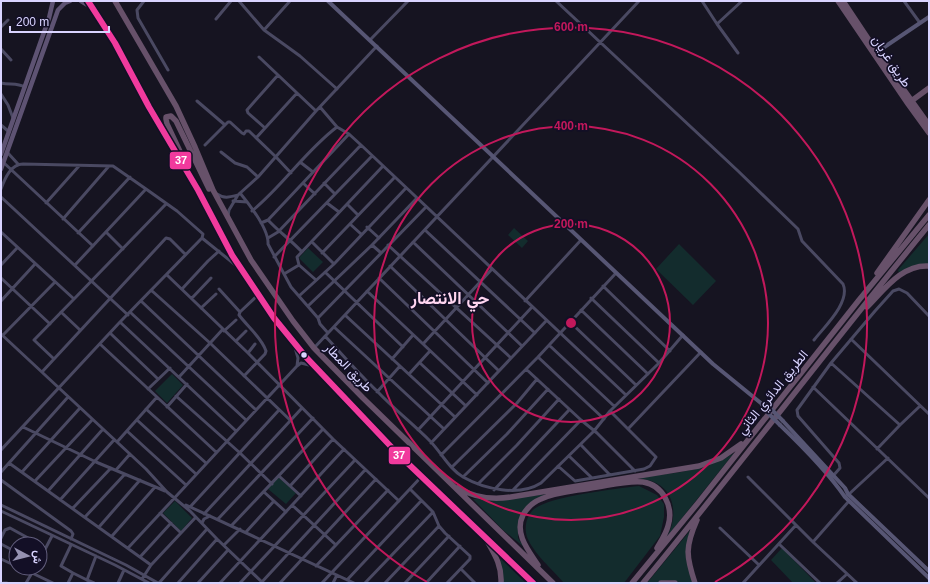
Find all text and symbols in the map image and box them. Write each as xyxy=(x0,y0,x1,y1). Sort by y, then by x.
scale bar xyxy=(10,8,109,34)
text: 200 m xyxy=(16,15,49,29)
text: 600 m xyxy=(554,20,588,34)
street label: طريق غريان xyxy=(868,33,914,91)
text: 400 m xyxy=(554,119,588,133)
line badge: 37 xyxy=(169,151,192,170)
text: 37 xyxy=(175,154,187,166)
text: 200 m xyxy=(554,217,588,231)
district label: حي الانتصار xyxy=(410,289,489,312)
centre of rings xyxy=(564,316,578,330)
street label: طريق المطار xyxy=(320,339,376,396)
street label: الطريق الدائري الثاني xyxy=(734,347,813,439)
unlabelled marker xyxy=(299,350,309,360)
line badge: 37 xyxy=(388,446,411,465)
text: 37 xyxy=(393,449,405,461)
north arrow xyxy=(8,536,48,576)
text: ش xyxy=(30,550,45,565)

